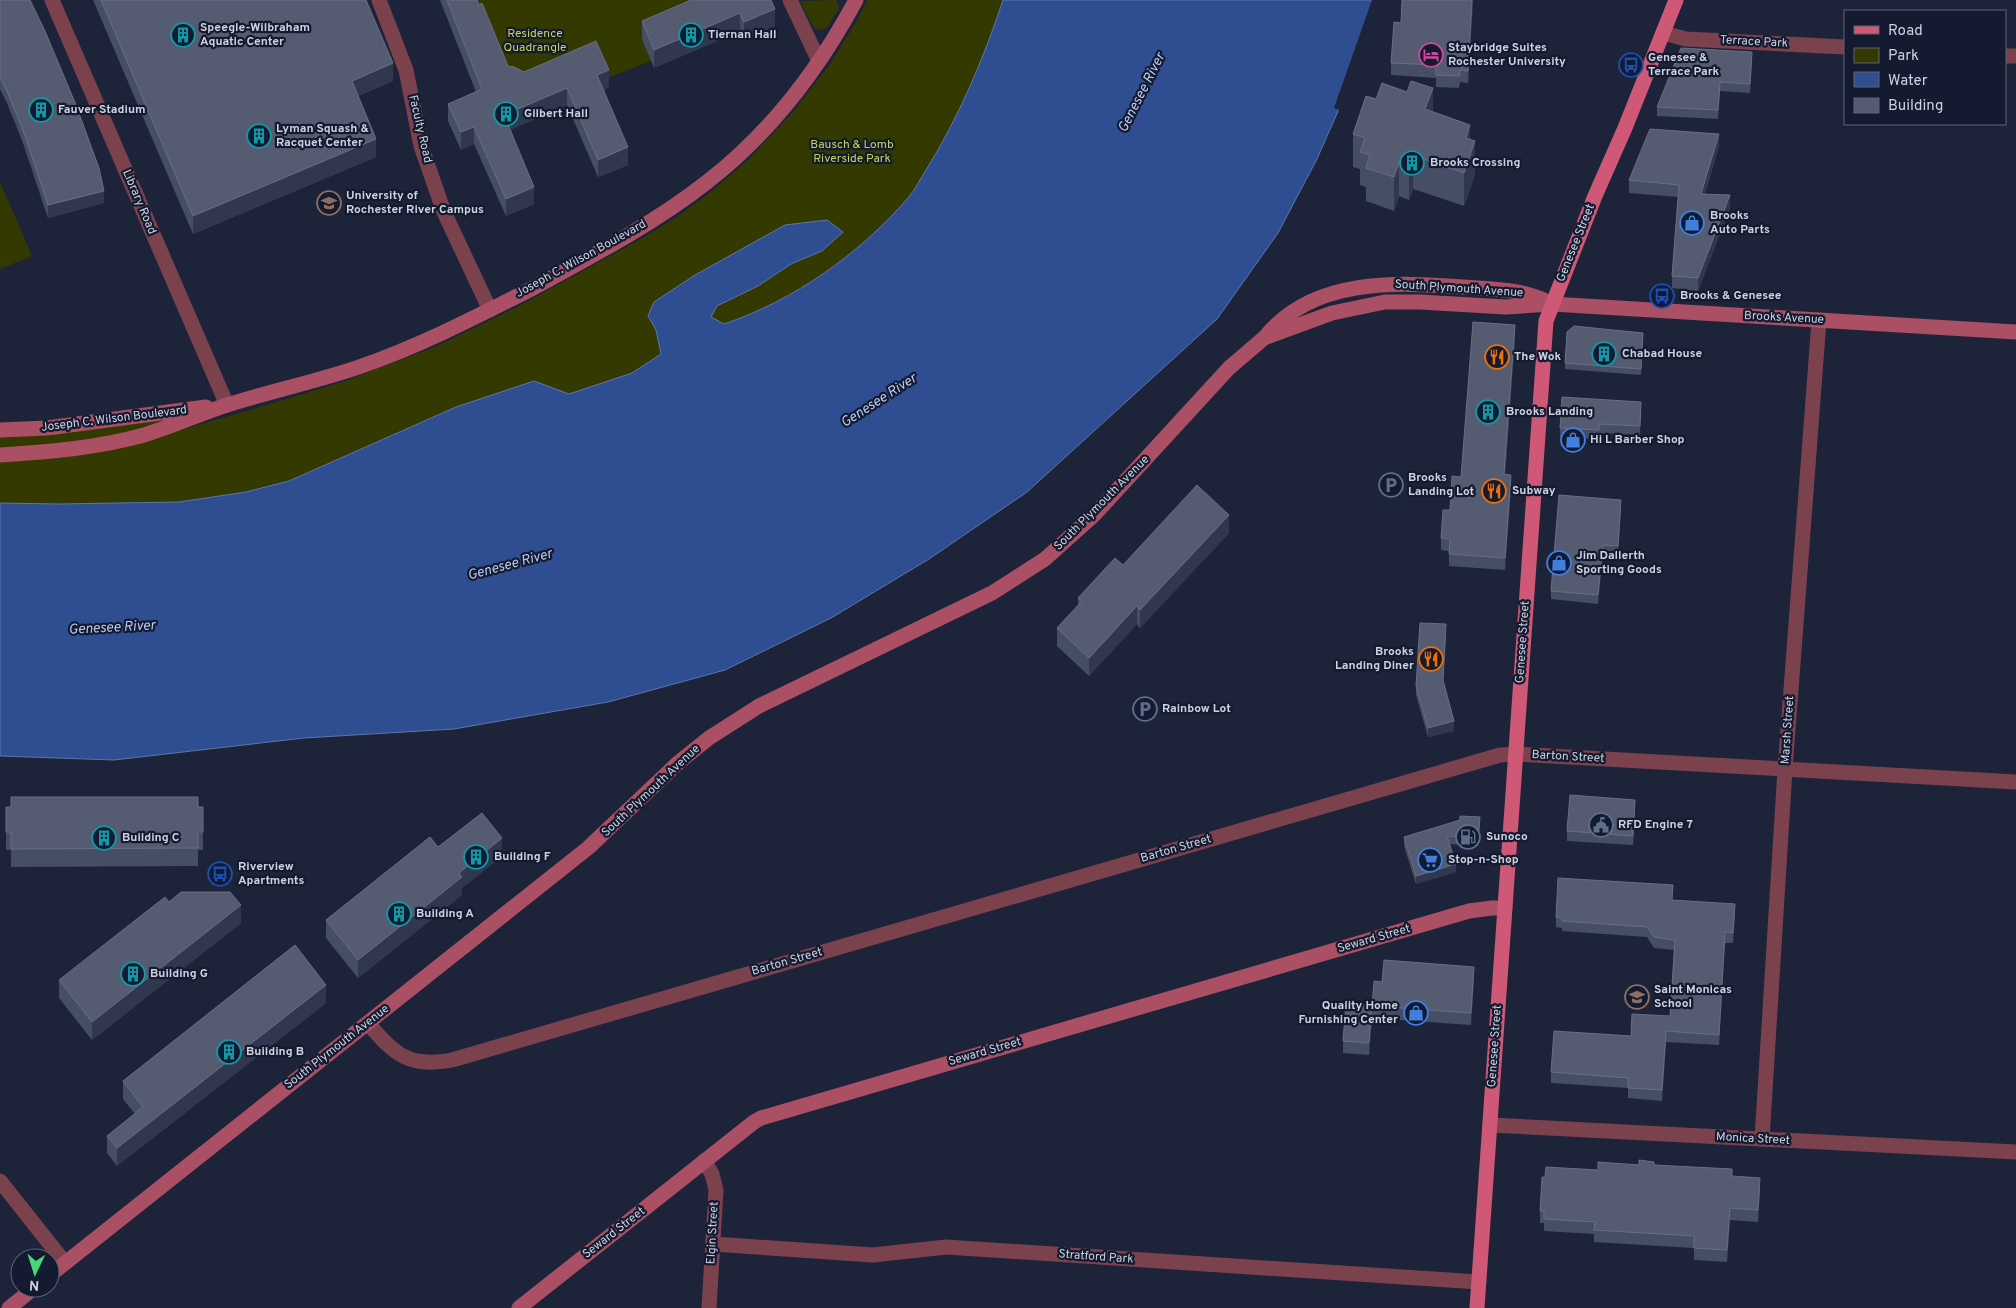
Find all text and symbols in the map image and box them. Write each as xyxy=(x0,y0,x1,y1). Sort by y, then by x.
legend xyxy=(1844,10,2006,125)
place label: Speegle-Wilbraham Aquatic Center xyxy=(200,20,310,50)
building icon: Speegle-Wilbraham Aquatic Center xyxy=(170,22,196,48)
building icon: Tiernan Hall xyxy=(678,22,704,48)
text: Road xyxy=(1888,22,1923,41)
park label: Residence Quadrangle xyxy=(503,26,567,56)
place label: Tiernan Hall xyxy=(708,27,777,43)
street label: Terrace Park xyxy=(1720,32,1788,52)
place label: Staybridge Suites Rochester University xyxy=(1448,40,1566,70)
hotel icon: Staybridge Suites Rochester University xyxy=(1418,42,1444,68)
text: Park xyxy=(1888,47,1919,66)
water label: Genesee River xyxy=(1115,49,1170,136)
place label: Genesee & Terrace Park xyxy=(1648,50,1720,80)
bus stop icon: Genesee & Terrace Park xyxy=(1618,52,1644,78)
text: Water xyxy=(1888,72,1928,91)
street label: Faculty Road xyxy=(404,93,436,165)
building icon: Fauver Stadium xyxy=(28,97,54,123)
text: Building xyxy=(1888,97,1943,116)
building icon: Gilbert Hall xyxy=(493,101,519,127)
place label: Fauver Stadium xyxy=(58,102,146,118)
place label: Gilbert Hall xyxy=(524,106,588,122)
place label: Lyman Squash & Racquet Center xyxy=(276,121,369,151)
building icon: Lyman Squash & Racquet Center xyxy=(246,123,272,149)
park label: Bausch & Lomb Riverside Park xyxy=(810,137,894,167)
building icon: Brooks Crossing xyxy=(1399,150,1425,176)
place label: Brooks Crossing xyxy=(1430,155,1520,171)
street label: Library Road xyxy=(118,167,160,237)
place label: University of Rochester River Campus xyxy=(346,188,484,218)
school or university icon: University of Rochester River Campus xyxy=(316,190,342,216)
street label: Genesee Street xyxy=(1553,202,1599,284)
place label: Brooks Auto Parts xyxy=(1710,208,1770,238)
shop icon: Brooks Auto Parts xyxy=(1679,210,1705,236)
street label: Joseph C. Wilson Boulevard xyxy=(513,216,649,302)
street label: South Plymouth Avenue xyxy=(1394,277,1524,301)
bus stop icon: Brooks & Genesee xyxy=(1649,283,1675,309)
place label: Brooks & Genesee xyxy=(1680,288,1782,304)
street label: Brooks Avenue xyxy=(1744,308,1824,328)
building icon: Chabad House xyxy=(1591,341,1617,367)
restaurant icon: The Wok xyxy=(1484,344,1510,370)
place label: Chabad House xyxy=(1622,346,1702,362)
place label: The Wok xyxy=(1514,349,1562,365)
water label: Genesee River xyxy=(838,369,921,432)
building icon: Brooks Landing xyxy=(1475,399,1501,425)
street label: Joseph C. Wilson Boulevard xyxy=(40,402,188,436)
place label: Brooks Landing xyxy=(1506,404,1593,420)
shop icon: Hi L Barber Shop xyxy=(1560,427,1586,453)
place label: Hi L Barber Shop xyxy=(1590,432,1685,448)
street label: South Plymouth Avenue xyxy=(1051,452,1153,554)
place label: Brooks Landing Lot xyxy=(1408,470,1475,500)
parking icon: Brooks Landing Lot xyxy=(1378,472,1404,498)
restaurant icon: Subway xyxy=(1481,478,1507,504)
place label: Subway xyxy=(1512,483,1556,499)
water label: Genesee River xyxy=(466,545,556,584)
place label: Jim Dallerth Sporting Goods xyxy=(1576,548,1662,578)
shop icon: Jim Dallerth Sporting Goods xyxy=(1546,550,1572,576)
street label: Genesee Street xyxy=(1512,600,1534,684)
water label: Genesee River xyxy=(68,617,158,639)
place label: Brooks Landing Diner xyxy=(1335,644,1414,674)
restaurant icon: Brooks Landing Diner xyxy=(1418,646,1444,672)
street label: Marsh Street xyxy=(1778,695,1798,765)
parking icon: Rainbow Lot xyxy=(1132,696,1158,722)
place label: Rainbow Lot xyxy=(1162,701,1231,717)
street label: South Plymouth Avenue xyxy=(598,741,704,841)
street label: Barton Street xyxy=(1531,747,1605,767)
public building icon: RFD Engine 7 xyxy=(1588,812,1614,838)
place label: RFD Engine 7 xyxy=(1618,817,1693,833)
fuel station icon: Sunoco xyxy=(1455,824,1481,850)
building icon: Building C xyxy=(91,825,117,851)
place label: Sunoco xyxy=(1486,829,1528,845)
place label: Building C xyxy=(122,830,180,846)
street label: Barton Street xyxy=(1139,831,1213,867)
building icon: Building F xyxy=(463,844,489,870)
supermarket icon: Stop-n-Shop xyxy=(1417,847,1443,873)
place label: Building F xyxy=(494,849,551,865)
place label: Stop-n-Shop xyxy=(1448,852,1519,868)
place label: Riverview Apartments xyxy=(238,859,304,889)
bus stop icon: Riverview Apartments xyxy=(207,861,233,887)
building icon: Building A xyxy=(386,901,412,927)
place label: Building A xyxy=(416,906,474,922)
street label: Seward Street xyxy=(1336,921,1412,957)
street label: Barton Street xyxy=(750,944,824,980)
building icon: Building G xyxy=(120,961,146,987)
place label: Building G xyxy=(150,966,208,982)
place label: Saint Monicas School xyxy=(1654,982,1732,1012)
school or university icon: Saint Monicas School xyxy=(1624,984,1650,1010)
place label: Quality Home Furnishing Center xyxy=(1299,998,1398,1028)
shop icon: Quality Home Furnishing Center xyxy=(1403,1000,1429,1026)
street label: South Plymouth Avenue xyxy=(281,1001,393,1093)
street label: Genesee Street xyxy=(1484,1004,1506,1088)
street label: Seward Street xyxy=(947,1034,1023,1070)
building icon: Building B xyxy=(216,1039,242,1065)
place label: Building B xyxy=(246,1044,304,1060)
street label: Monica Street xyxy=(1716,1129,1790,1149)
street label: Elgin Street xyxy=(703,1201,723,1265)
street label: Seward Street xyxy=(579,1204,649,1262)
street label: Stratford Park xyxy=(1058,1246,1134,1268)
north arrow xyxy=(10,1248,60,1298)
text: N xyxy=(29,1276,40,1293)

